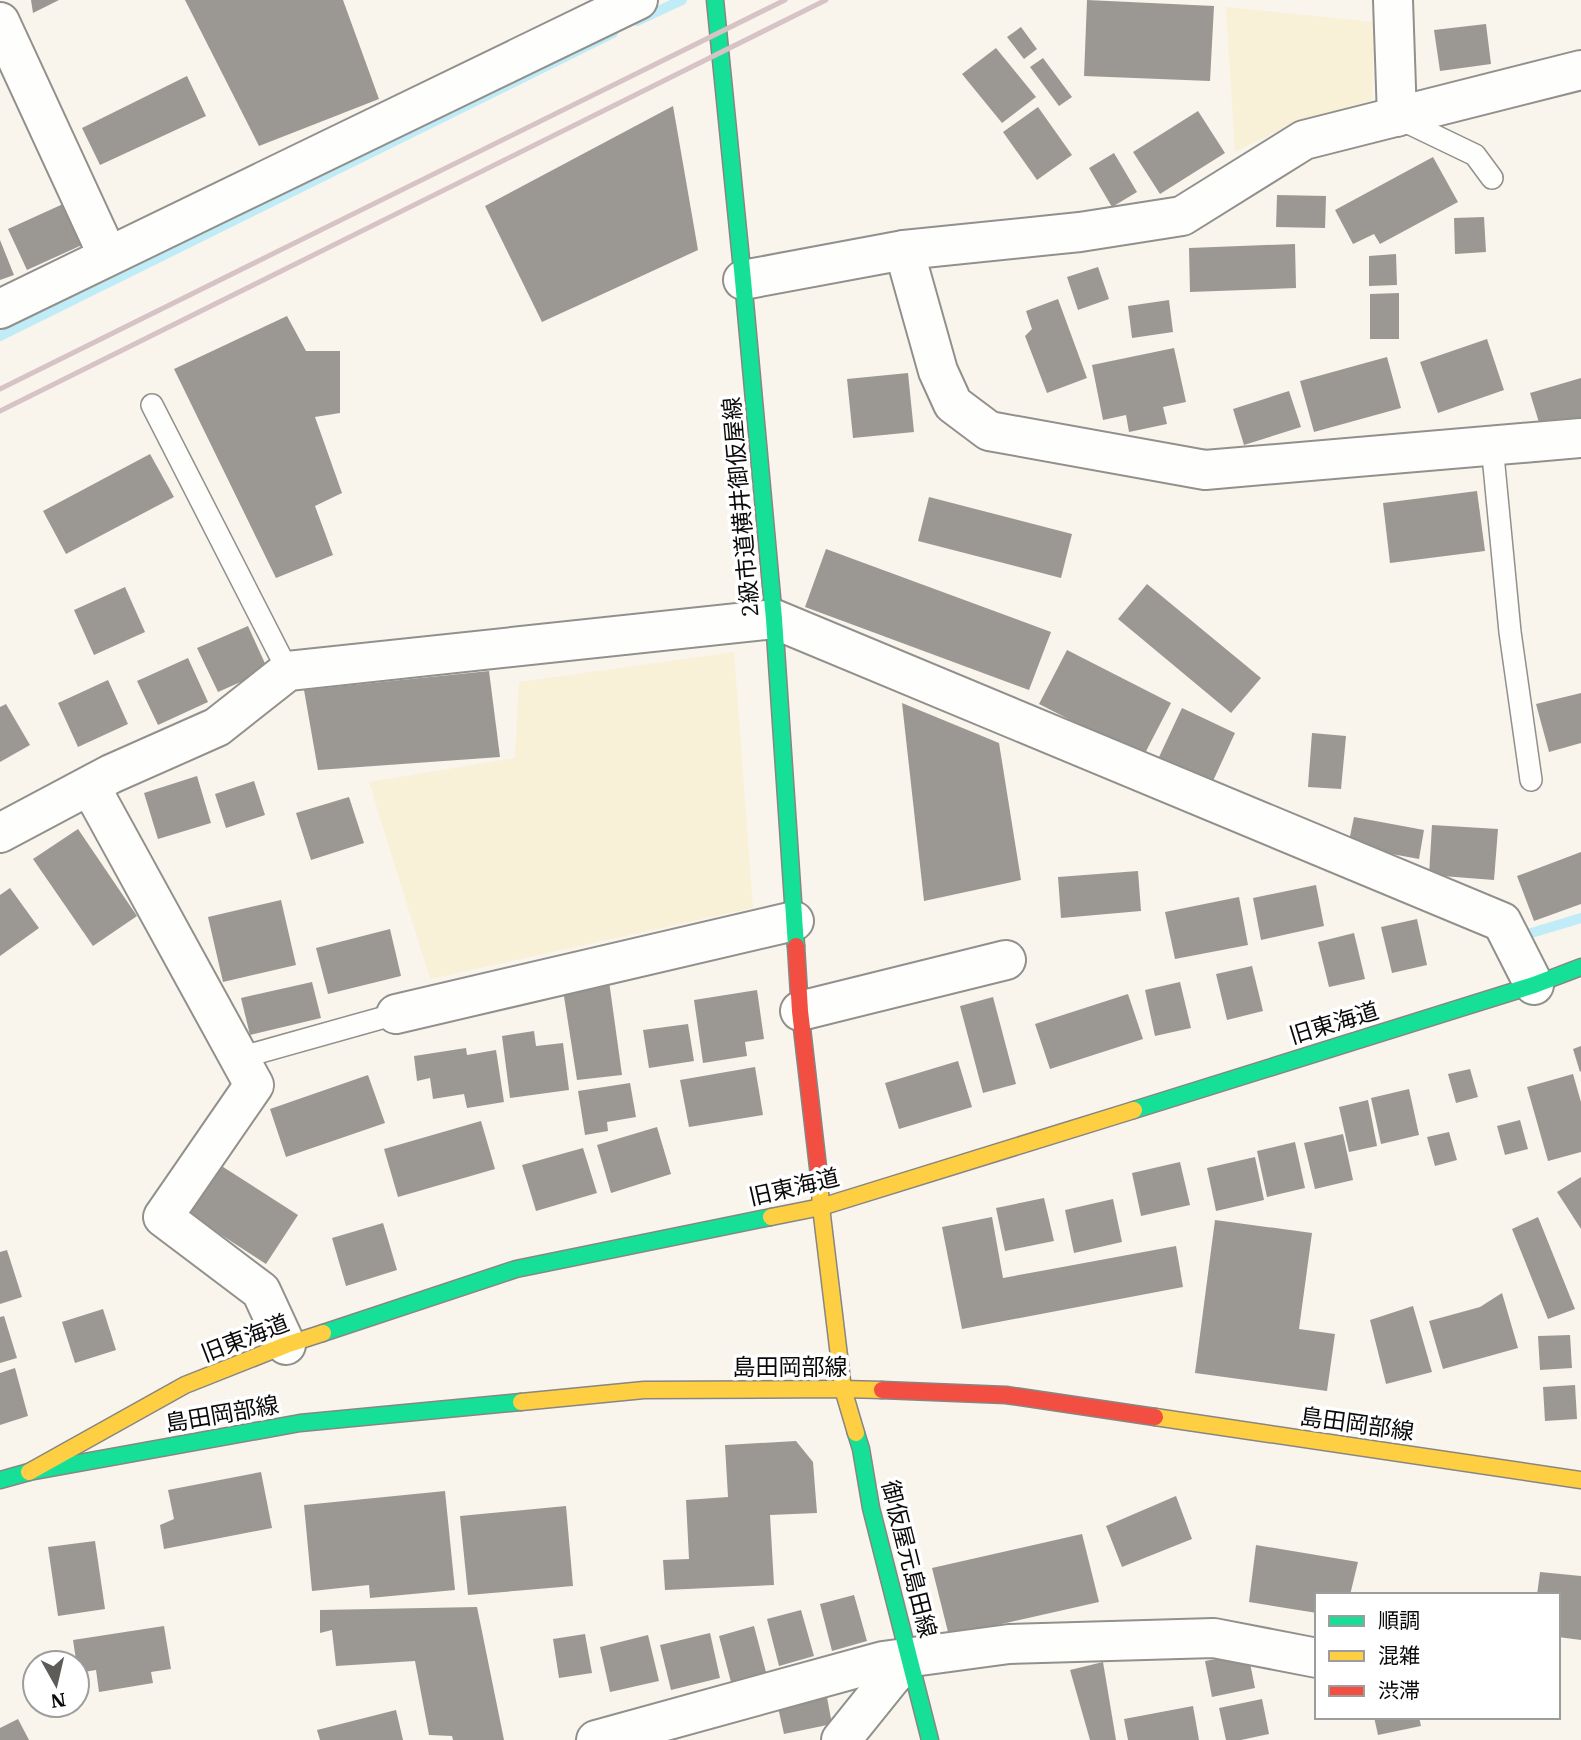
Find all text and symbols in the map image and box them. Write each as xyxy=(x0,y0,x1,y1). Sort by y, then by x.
street label: 2級市道横井御仮屋線 xyxy=(715,396,765,618)
street label: 旧東海道 xyxy=(1285,994,1382,1050)
street label: 旧東海道 xyxy=(746,1161,842,1211)
street label: 旧東海道 xyxy=(196,1307,293,1368)
street label: 島田岡部線 xyxy=(733,1351,848,1381)
street label: 島田岡部線 xyxy=(163,1388,281,1438)
street label: 島田岡部線 xyxy=(1298,1400,1416,1446)
street label: 御仮屋元島田線 xyxy=(876,1477,944,1640)
legend xyxy=(1315,1593,1560,1719)
text: 順調 xyxy=(1378,1606,1420,1634)
text: 混雑 xyxy=(1378,1641,1420,1669)
north arrow xyxy=(21,1649,91,1719)
text: 渋滞 xyxy=(1378,1676,1420,1704)
text: N xyxy=(49,1688,67,1714)

